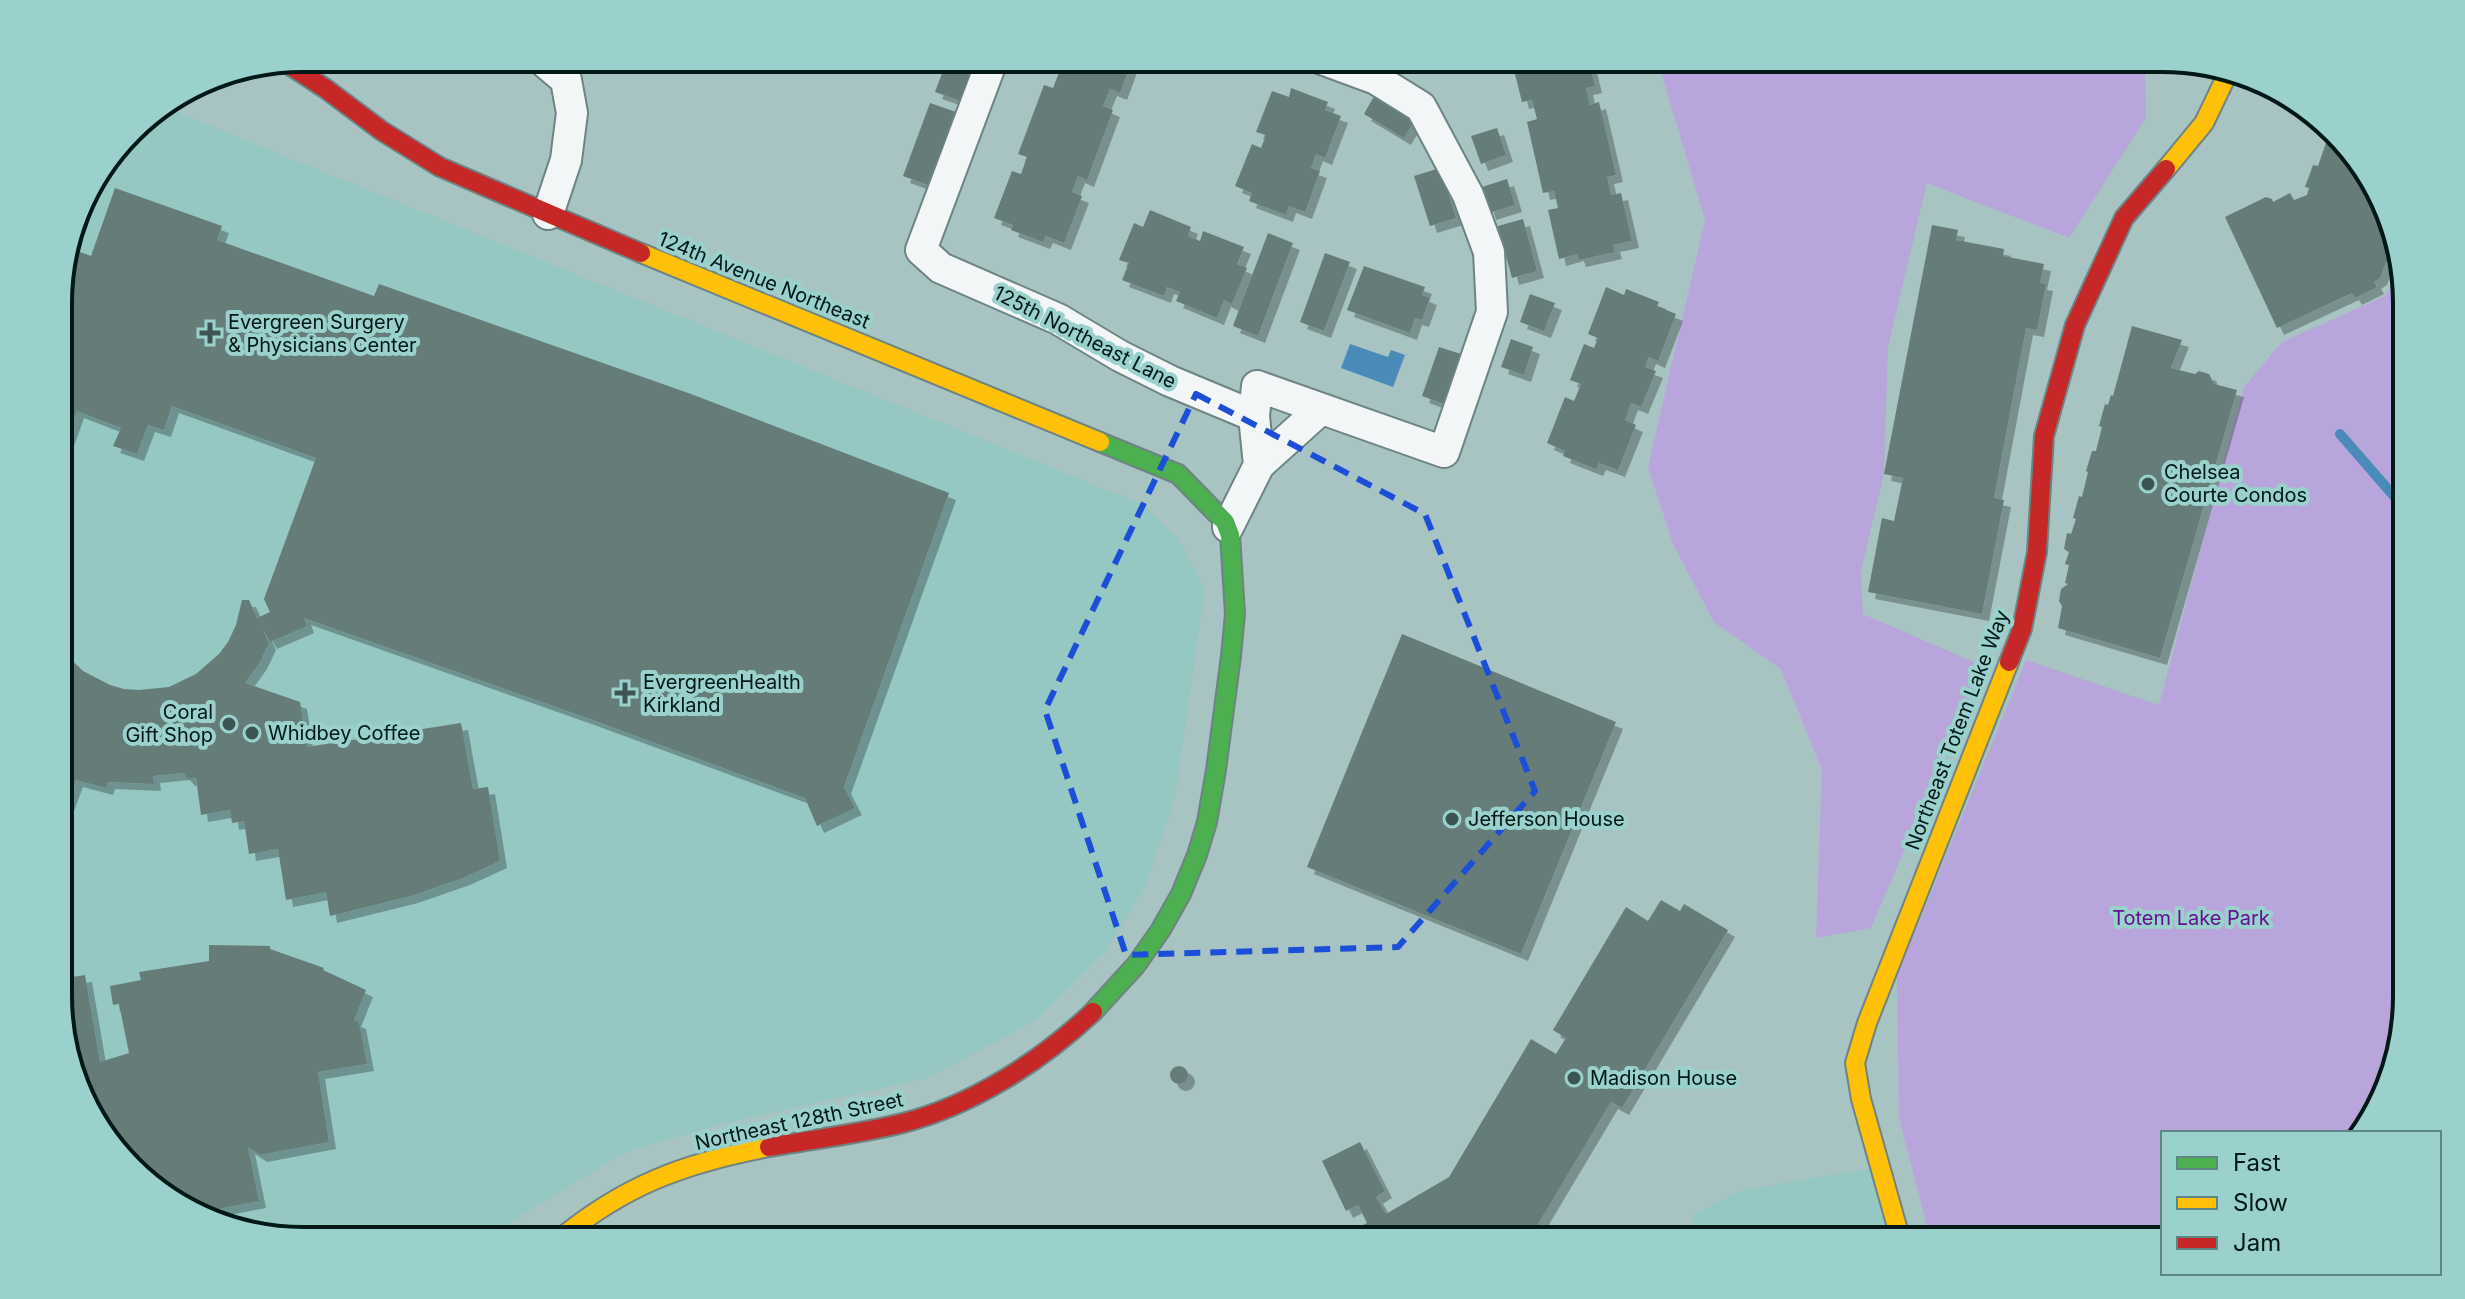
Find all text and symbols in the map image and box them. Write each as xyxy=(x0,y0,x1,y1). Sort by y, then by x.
street label: 124th Avenue Northeast xyxy=(655,226,874,334)
street label: 125th Northeast Lane xyxy=(990,281,1180,393)
place label: Evergreen Surgery & Physicians Center xyxy=(228,310,417,357)
marker: Evergreen Surgery & Physicians Center xyxy=(199,322,221,344)
place label: Chelsea Courte Condos xyxy=(2164,460,2307,507)
marker: Chelsea Courte Condos xyxy=(2139,475,2157,493)
street label: Northeast Totem Lake Way xyxy=(1900,607,2014,853)
place label: EvergreenHealth Kirkland xyxy=(643,670,801,717)
marker: EvergreenHealth Kirkland xyxy=(614,682,636,704)
place label: Coral Gift Shop xyxy=(125,700,213,747)
marker: Coral Gift Shop xyxy=(220,715,238,733)
place label: Whidbey Coffee xyxy=(268,721,420,745)
marker: Whidbey Coffee xyxy=(243,724,261,742)
place label: Jefferson House xyxy=(1468,807,1625,831)
marker: Jefferson House xyxy=(1443,810,1461,828)
park label: Totem Lake Park xyxy=(2112,906,2270,930)
place label: Madison House xyxy=(1590,1066,1737,1090)
marker: Madison House xyxy=(1565,1069,1583,1087)
street label: Northeast 128th Street xyxy=(693,1087,906,1155)
legend xyxy=(2161,1131,2441,1275)
text: Fast xyxy=(2233,1148,2281,1177)
text: Slow xyxy=(2233,1188,2288,1217)
text: Jam xyxy=(2233,1228,2281,1257)

